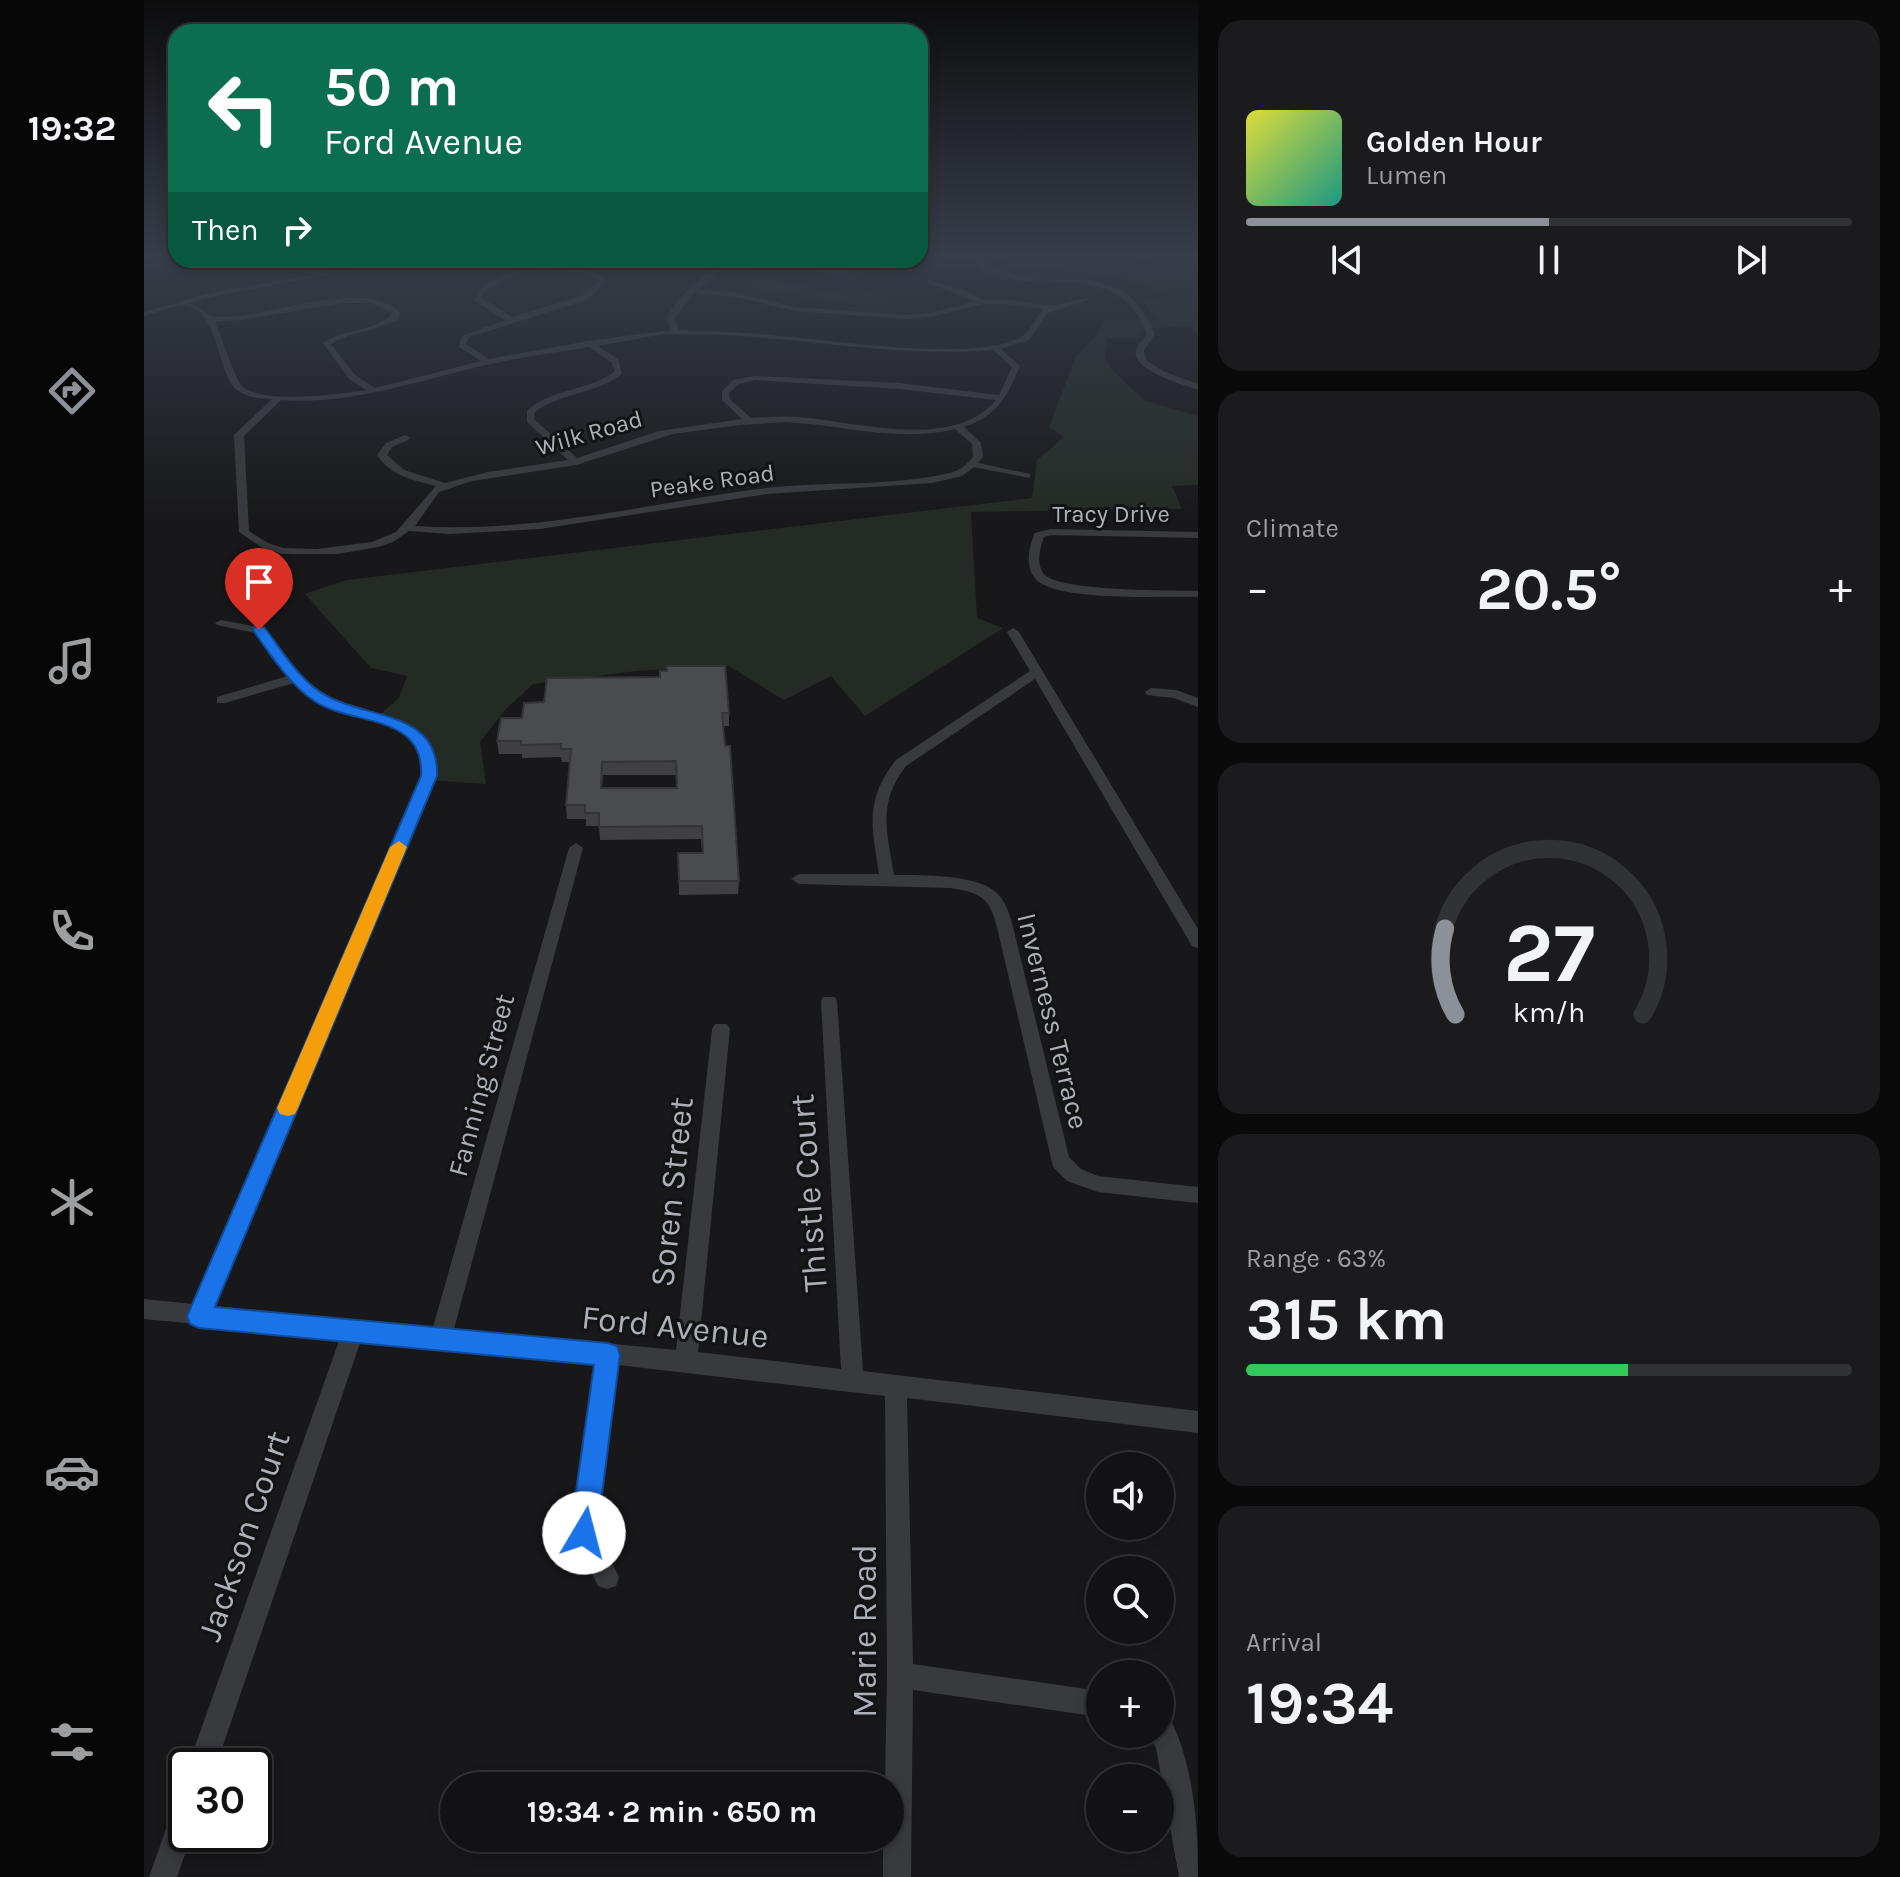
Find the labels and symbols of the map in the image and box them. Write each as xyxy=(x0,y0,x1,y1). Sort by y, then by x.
street label: Wilk Road xyxy=(532,404,646,462)
street label: Peake Road xyxy=(648,458,776,504)
street label: Tracy Drive xyxy=(1052,500,1170,528)
pin xyxy=(225,548,293,630)
street label: Inverness Terrace xyxy=(1010,910,1096,1132)
street label: Fanning Street xyxy=(441,990,521,1180)
street label: Thistle Court xyxy=(782,1093,836,1293)
street label: Soren Street xyxy=(642,1095,702,1289)
street label: Ford Avenue xyxy=(579,1297,771,1357)
street label: Jackson Court xyxy=(189,1426,299,1646)
position arrow xyxy=(542,1491,626,1575)
street label: Marie Road xyxy=(845,1544,885,1718)
speed limit sign: 30 xyxy=(168,1748,272,1852)

